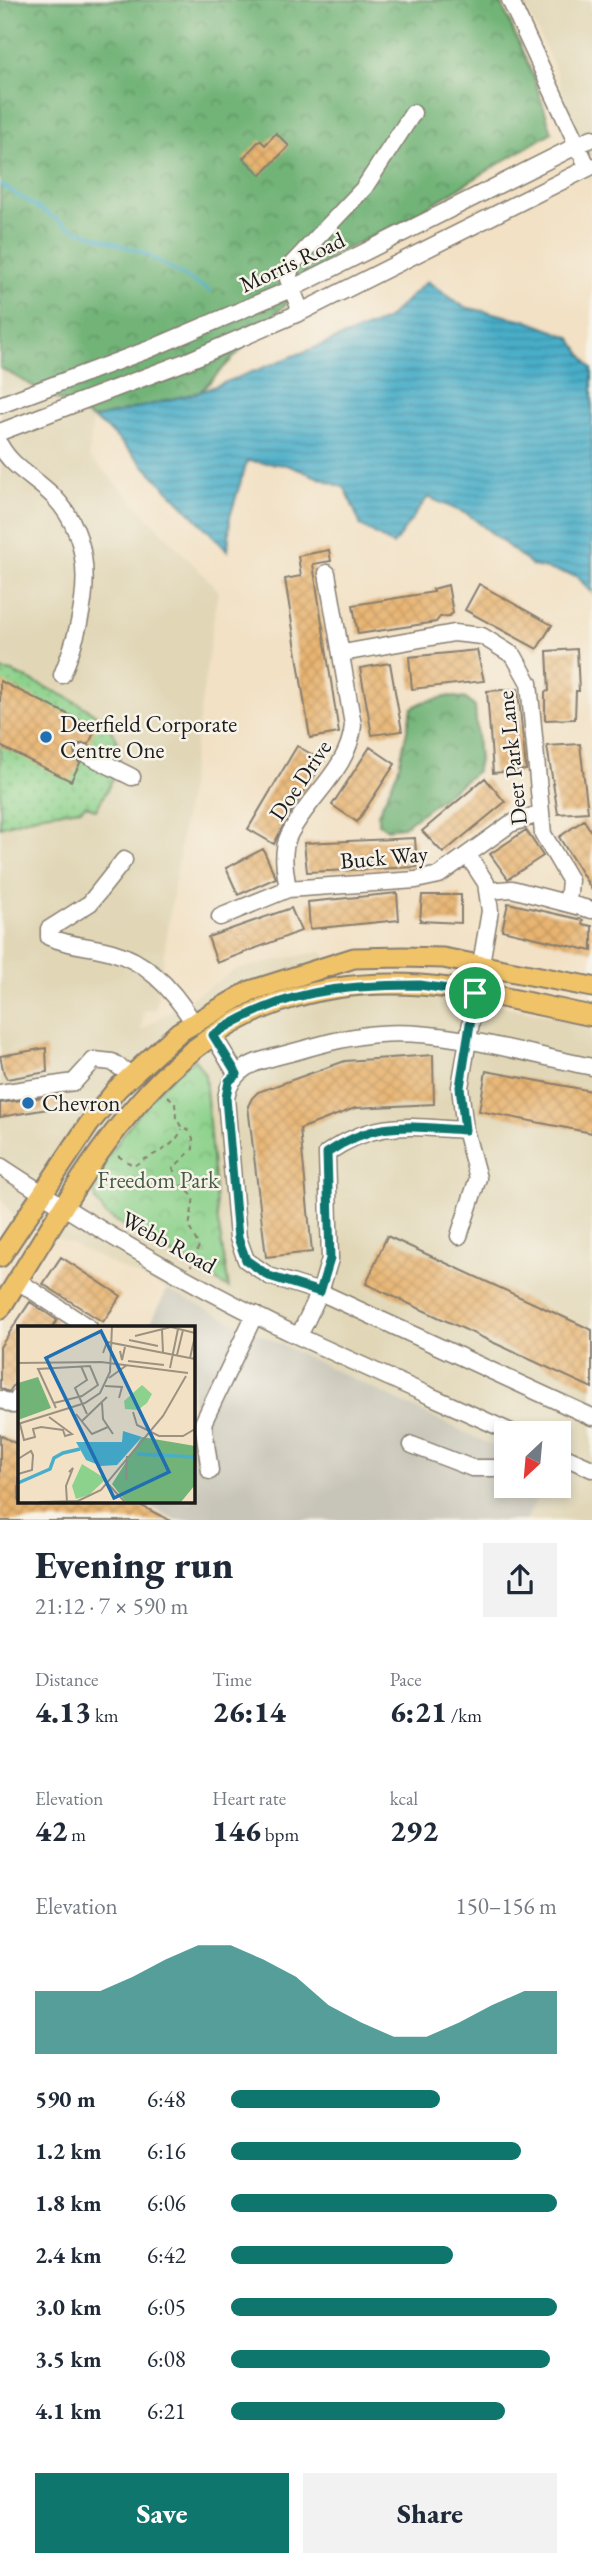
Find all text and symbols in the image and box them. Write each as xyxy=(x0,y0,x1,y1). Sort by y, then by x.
street label: Morris Road xyxy=(235,224,350,299)
street label: Deer Park Lane xyxy=(490,689,534,827)
place label: Deerfield Corporate Centre One xyxy=(60,709,237,765)
marker: Deerfield Corporate Centre One xyxy=(38,729,54,745)
street label: Doe Drive xyxy=(262,734,338,826)
street label: Buck Way xyxy=(339,838,430,876)
pin xyxy=(445,963,505,1023)
icon: arrive xyxy=(456,974,494,1012)
place label: Chevron xyxy=(42,1088,120,1118)
marker: Chevron xyxy=(20,1095,36,1111)
park label: Freedom Park xyxy=(97,1165,220,1195)
street label: Webb Road xyxy=(116,1204,222,1281)
inset map xyxy=(18,1326,194,1503)
north arrow xyxy=(494,1421,570,1498)
map controls xyxy=(494,1421,571,1498)
text: Evening run xyxy=(35,1540,233,1589)
button: share xyxy=(483,1543,557,1617)
text: 21:12 · 7 × 590 m xyxy=(35,1591,188,1621)
text: Distance xyxy=(35,1667,98,1692)
text: Time xyxy=(212,1667,252,1692)
text: Pace xyxy=(390,1667,422,1692)
text: 4.13 xyxy=(35,1692,91,1731)
text: 26:14 xyxy=(212,1692,286,1731)
text: 6:21 xyxy=(390,1692,447,1731)
text: km xyxy=(91,1703,119,1728)
text: /km xyxy=(447,1703,482,1728)
text: Elevation xyxy=(35,1786,103,1811)
text: Heart rate xyxy=(212,1786,286,1811)
text: kcal xyxy=(390,1786,418,1811)
text: 42 xyxy=(35,1811,67,1850)
text: 146 xyxy=(212,1811,261,1850)
text: 292 xyxy=(390,1811,438,1850)
text: m xyxy=(67,1822,86,1847)
text: bpm xyxy=(261,1822,299,1847)
text: Elevation xyxy=(35,1891,118,1921)
text: 150–156 m xyxy=(456,1891,557,1921)
text: 590 m xyxy=(35,2084,96,2114)
text: 6:48 xyxy=(147,2084,186,2114)
text: 1.2 km xyxy=(35,2136,102,2166)
text: 6:16 xyxy=(147,2136,186,2166)
text: 1.8 km xyxy=(35,2188,102,2218)
text: 6:06 xyxy=(147,2188,186,2218)
text: 2.4 km xyxy=(35,2240,102,2270)
text: 6:42 xyxy=(147,2240,186,2270)
text: 3.0 km xyxy=(35,2292,102,2322)
text: 6:05 xyxy=(147,2292,186,2322)
text: 3.5 km xyxy=(35,2344,102,2374)
text: 6:08 xyxy=(147,2344,186,2374)
text: 4.1 km xyxy=(35,2396,102,2426)
text: 6:21 xyxy=(147,2396,186,2426)
button: Save xyxy=(35,2473,289,2553)
button: Share xyxy=(303,2473,557,2553)

